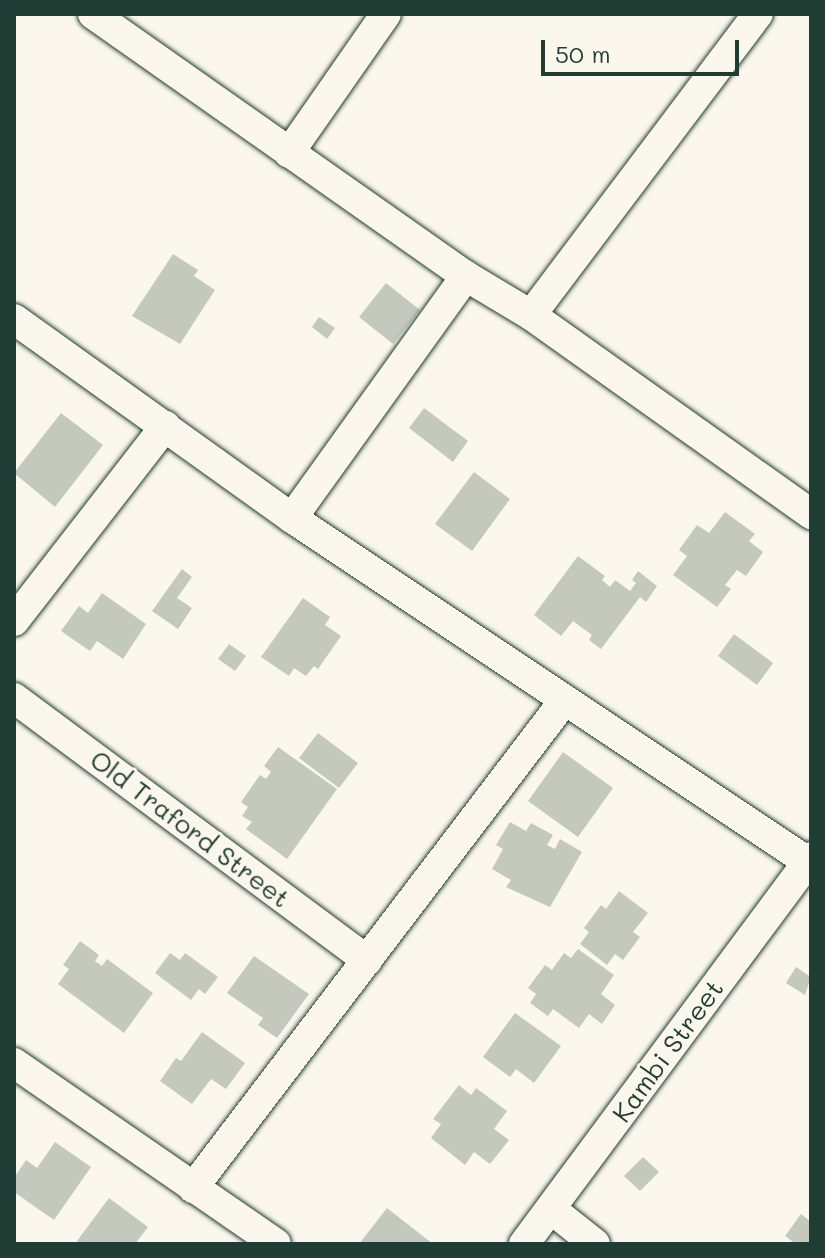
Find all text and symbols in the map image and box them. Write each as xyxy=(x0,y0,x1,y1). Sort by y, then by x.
scale bar xyxy=(545,24,743,74)
text: 50 m xyxy=(555,38,611,69)
street label: Old Traford Street xyxy=(84,744,296,914)
street label: Kambi Street xyxy=(606,974,730,1128)

